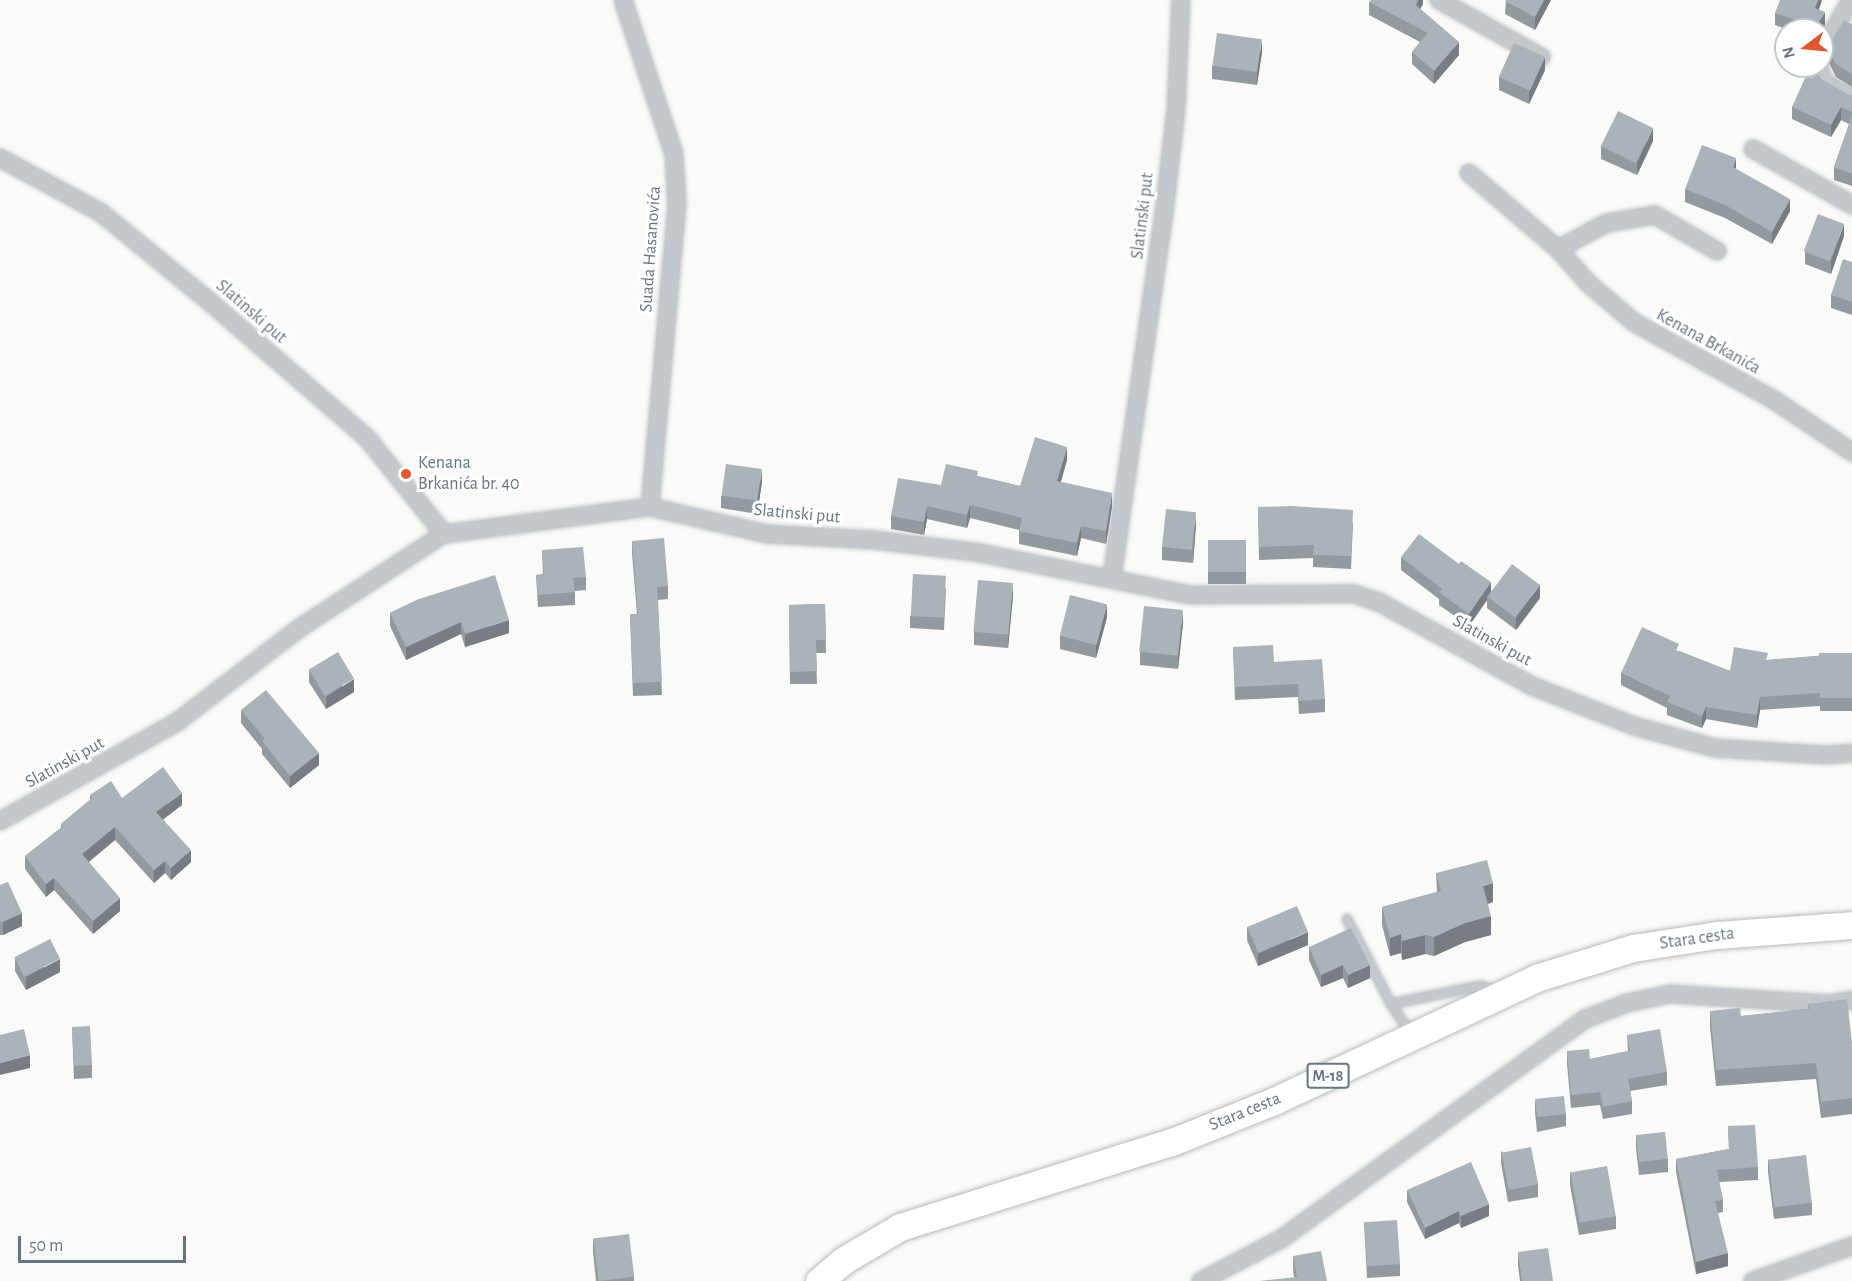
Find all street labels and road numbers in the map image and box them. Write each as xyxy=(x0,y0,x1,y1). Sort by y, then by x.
street label: Slatinski put xyxy=(1127,172,1159,260)
street label: Suada Hasanovića xyxy=(636,185,666,313)
street label: Slatinski put xyxy=(211,275,291,349)
street label: Kenana Brkanića xyxy=(1652,304,1764,380)
street label: Slatinski put xyxy=(753,499,841,529)
street label: Slatinski put xyxy=(1449,611,1535,671)
street label: Slatinski put xyxy=(22,733,108,793)
street label: Stara cesta xyxy=(1658,923,1736,955)
road number: M-18 xyxy=(1306,1063,1350,1089)
street label: Stara cesta xyxy=(1206,1088,1284,1136)

